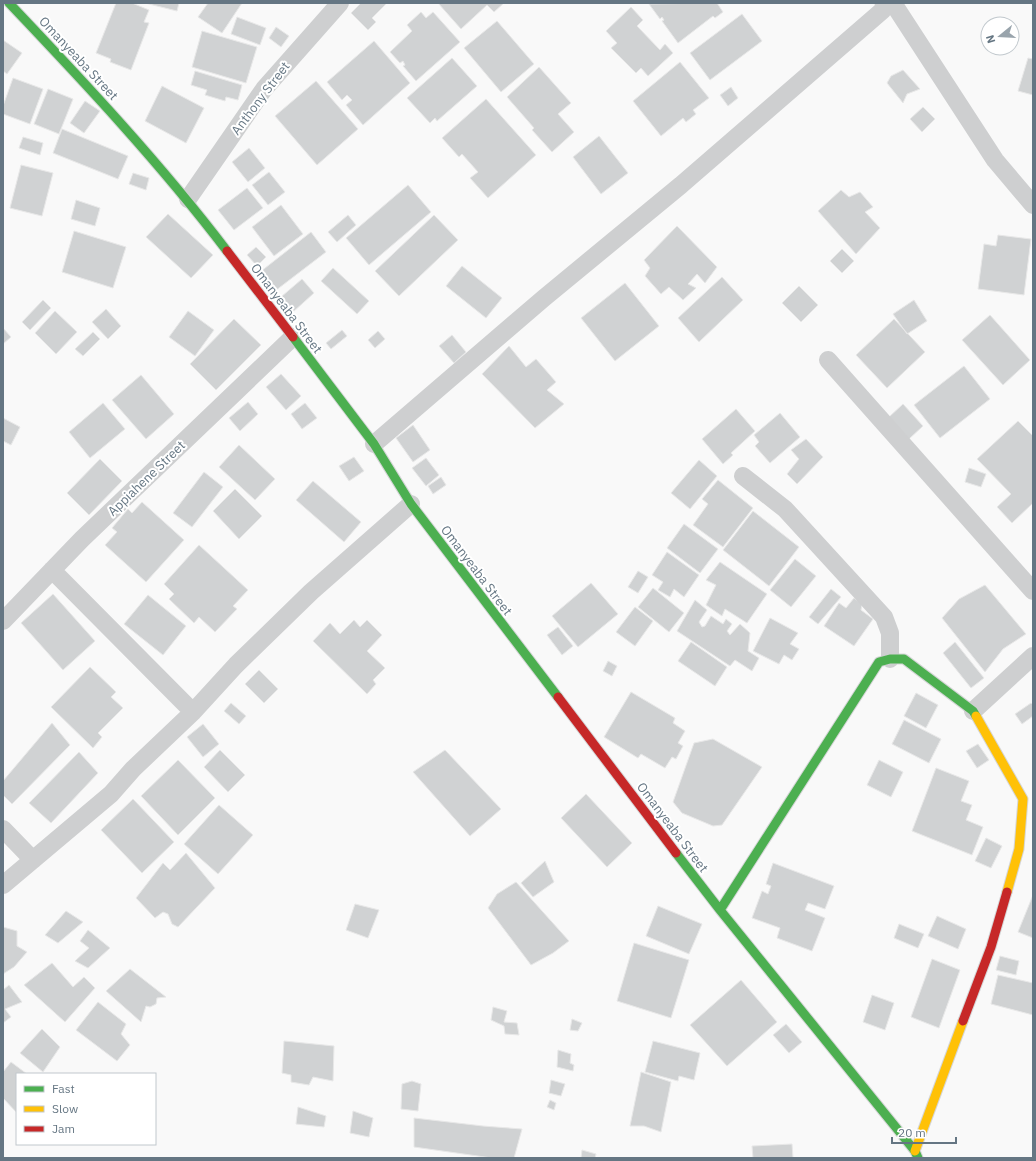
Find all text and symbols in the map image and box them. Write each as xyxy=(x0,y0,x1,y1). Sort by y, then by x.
street label: Omanyeaba Street xyxy=(35,13,122,104)
north arrow xyxy=(980,16,1020,56)
text: N xyxy=(983,33,998,45)
street label: Anthony Street xyxy=(227,58,294,138)
street label: Omanyeaba Street xyxy=(247,260,326,357)
street label: Appiahene Street xyxy=(104,437,189,520)
street label: Omanyeaba Street xyxy=(437,522,516,619)
street label: Omanyeaba Street xyxy=(633,779,712,876)
legend xyxy=(16,1073,156,1145)
text: Fast xyxy=(52,1081,75,1096)
text: Slow xyxy=(52,1101,78,1116)
scale bar xyxy=(892,1119,956,1145)
text: Jam xyxy=(52,1121,75,1136)
text: 20 m xyxy=(898,1125,926,1140)

